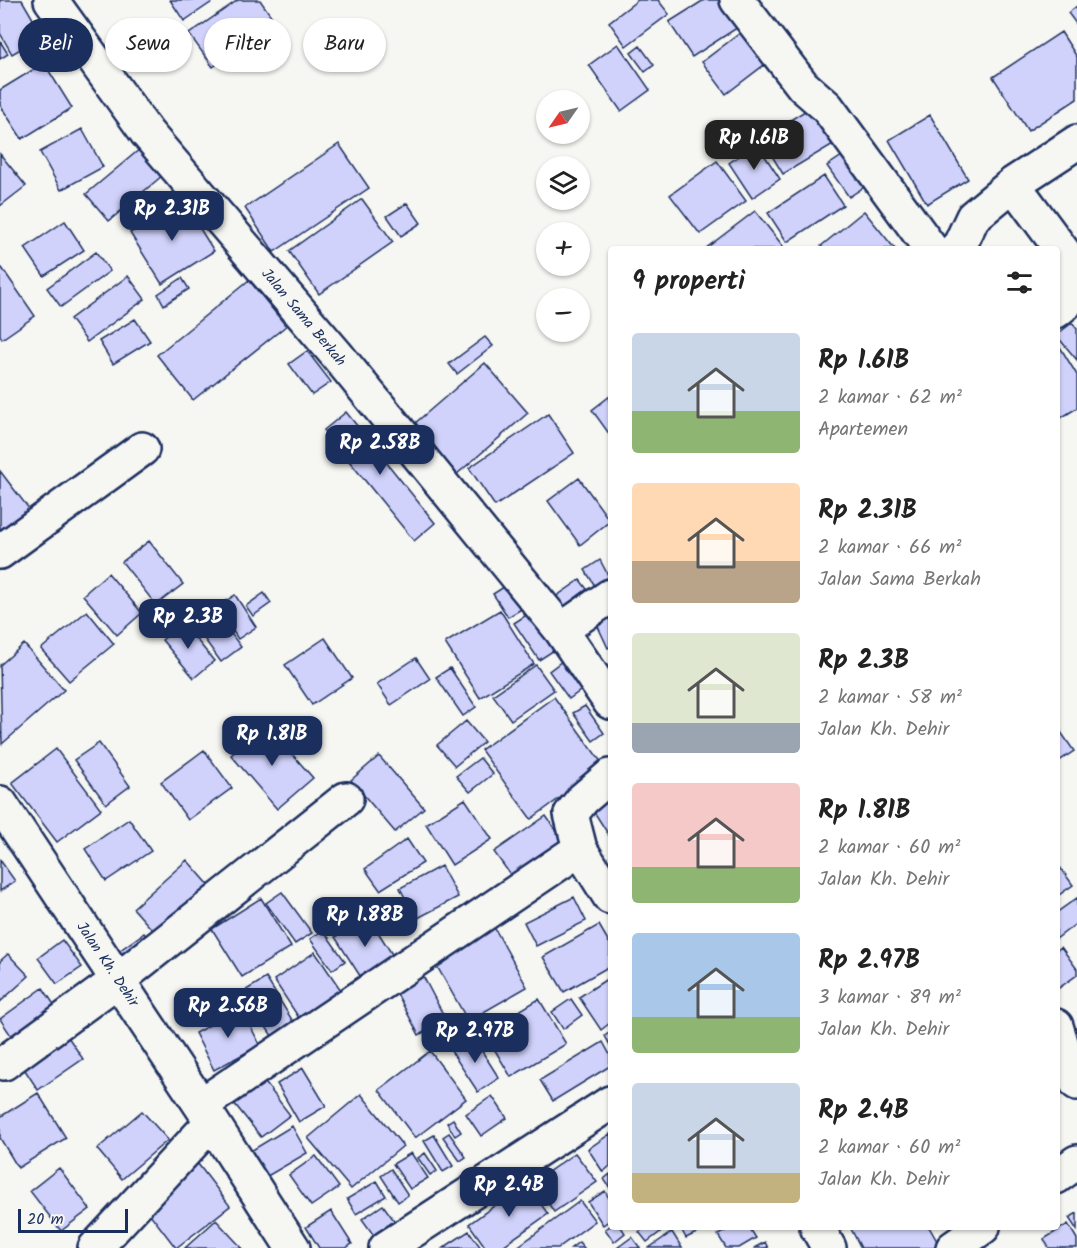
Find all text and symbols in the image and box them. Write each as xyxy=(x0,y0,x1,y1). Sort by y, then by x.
chip: Beli xyxy=(18,18,93,72)
chip: Sewa xyxy=(105,18,192,72)
chip: Filter xyxy=(204,18,291,72)
chip: Baru xyxy=(303,18,386,72)
north arrow xyxy=(536,90,590,144)
map controls xyxy=(536,90,590,342)
pin: Rp 1.61B xyxy=(692,120,816,171)
text: Rp 1.61B xyxy=(719,123,789,155)
button: layers xyxy=(536,156,590,210)
pin: Rp 2.31B xyxy=(110,191,234,242)
text: Rp 2.31B xyxy=(134,194,210,226)
button: + xyxy=(536,222,590,276)
text: 9 properti xyxy=(632,261,745,303)
street label: Jalan Sama Berkah xyxy=(255,263,352,372)
icon: filters xyxy=(1003,266,1036,299)
button: − xyxy=(536,288,590,342)
text: Rp 1.61B xyxy=(818,340,910,382)
icon: home xyxy=(680,357,752,429)
text: 2 kamar · 62 m² xyxy=(818,382,962,414)
text: Apartemen xyxy=(818,414,908,446)
pin: Rp 2.58B xyxy=(318,425,442,476)
text: Rp 2.58B xyxy=(339,428,421,460)
text: Rp 2.31B xyxy=(818,490,917,532)
icon: home xyxy=(680,507,752,579)
text: 2 kamar · 66 m² xyxy=(818,532,961,564)
text: Jalan Sama Berkah xyxy=(818,564,981,596)
pin: Rp 2.3B xyxy=(133,599,243,650)
text: Rp 2.3B xyxy=(153,602,223,634)
text: Rp 2.3B xyxy=(818,640,909,682)
icon: home xyxy=(680,657,752,729)
text: 2 kamar · 58 m² xyxy=(818,682,962,714)
text: Jalan Kh. Dehir xyxy=(818,714,949,746)
pin: Rp 1.81B xyxy=(210,716,334,767)
text: Rp 1.81B xyxy=(236,719,308,751)
text: Rp 1.81B xyxy=(818,790,911,832)
icon: home xyxy=(680,807,752,879)
text: 2 kamar · 60 m² xyxy=(818,832,960,864)
text: Jalan Kh. Dehir xyxy=(818,864,949,896)
pin: Rp 1.88B xyxy=(303,897,427,948)
text: Rp 1.88B xyxy=(326,900,404,932)
street label: Jalan Kh. Dehir xyxy=(70,917,145,1013)
text: Rp 2.97B xyxy=(818,940,921,982)
icon: home xyxy=(680,957,752,1029)
text: 3 kamar · 89 m² xyxy=(818,982,961,1014)
pin: Rp 2.56B xyxy=(166,988,290,1039)
text: Rp 2.56B xyxy=(188,991,268,1023)
pin: Rp 2.97B xyxy=(413,1013,537,1064)
text: Jalan Kh. Dehir xyxy=(818,1014,949,1046)
text: Rp 2.97B xyxy=(436,1016,514,1048)
text: Rp 2.4B xyxy=(818,1090,909,1132)
icon: home xyxy=(680,1107,752,1179)
text: 2 kamar · 60 m² xyxy=(818,1132,960,1164)
text: Jalan Kh. Dehir xyxy=(818,1164,949,1196)
pin: Rp 2.4B xyxy=(454,1167,564,1218)
text: Rp 2.4B xyxy=(474,1170,544,1202)
scale bar xyxy=(18,1206,128,1234)
text: 20 m xyxy=(27,1207,63,1232)

